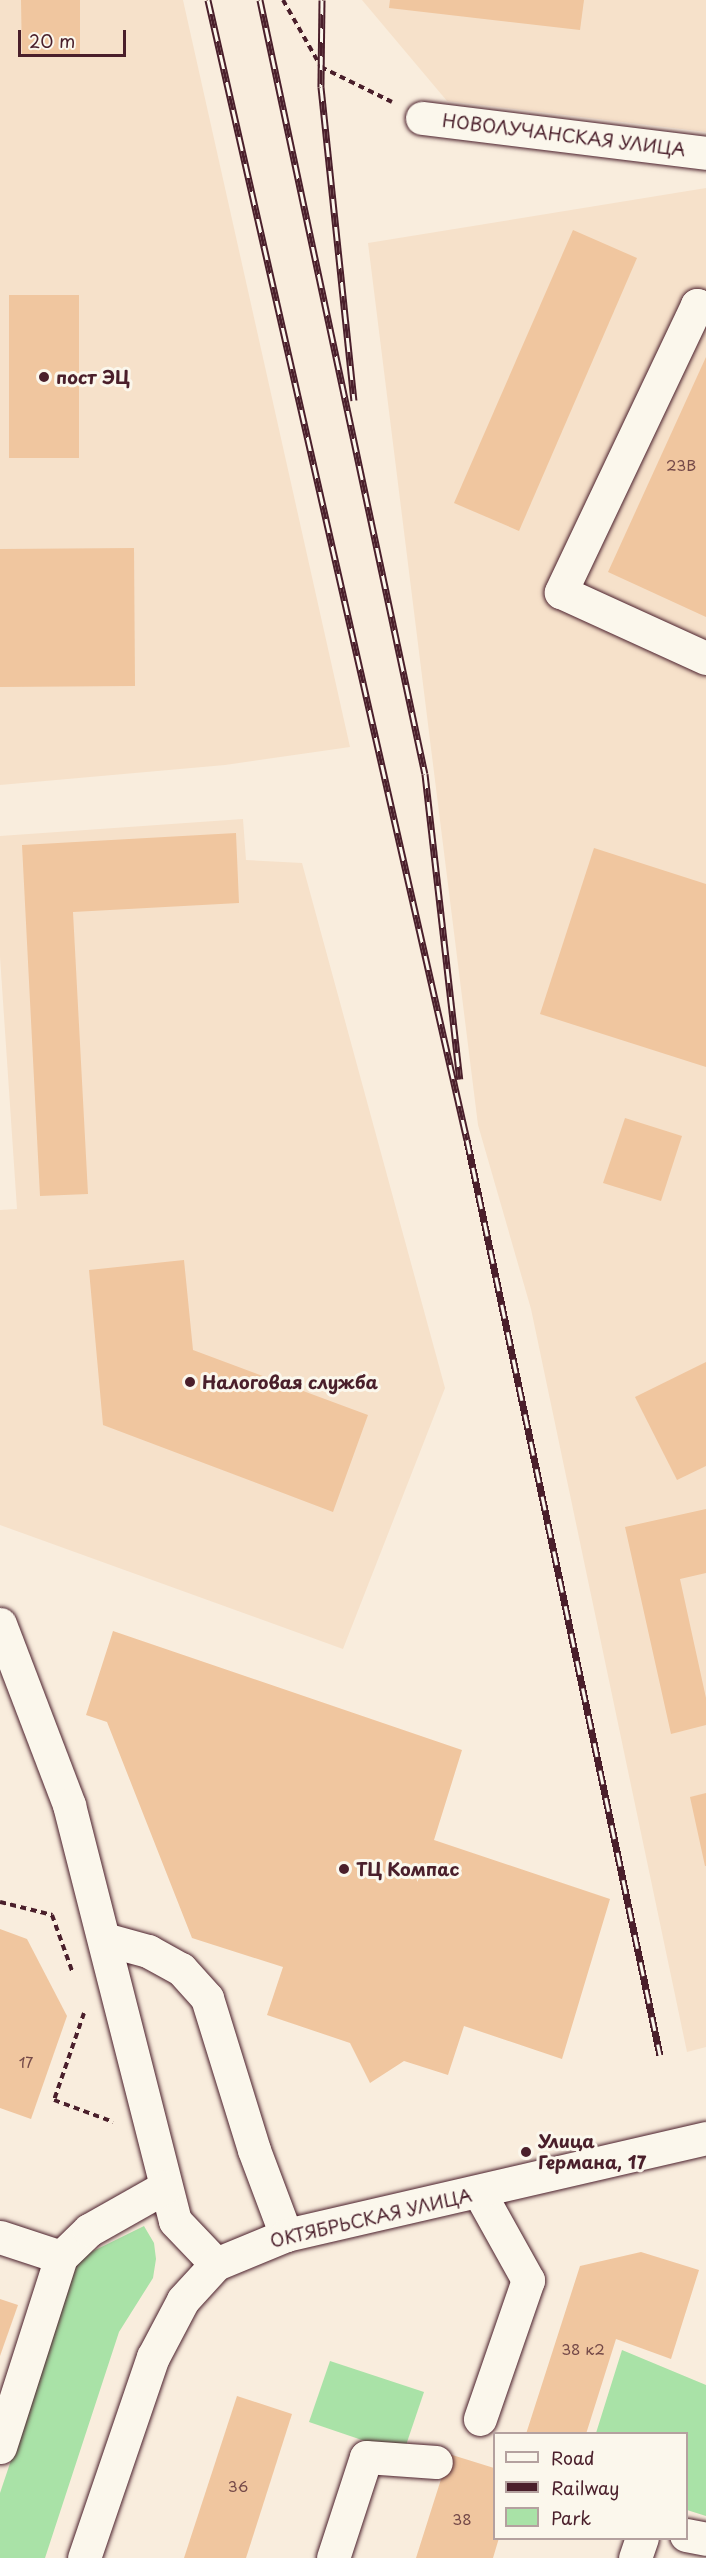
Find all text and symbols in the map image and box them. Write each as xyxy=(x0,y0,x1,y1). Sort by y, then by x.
scale bar xyxy=(21,18,129,56)
text: 20 m xyxy=(29,27,75,54)
street label: НОВОЛУЧАНСКАЯ УЛИЦА xyxy=(441,109,687,161)
place label: пост ЭЦ xyxy=(56,366,130,388)
marker: пост ЭЦ xyxy=(37,370,51,384)
house number: 23В xyxy=(666,456,696,474)
place label: Налоговая служба xyxy=(202,1371,378,1393)
marker: Налоговая служба xyxy=(183,1375,197,1389)
place label: ТЦ Компас xyxy=(356,1858,461,1880)
marker: ТЦ Компас xyxy=(337,1862,351,1876)
house number: 17 xyxy=(19,2053,33,2071)
place label: Улица Германа, 17 xyxy=(538,2131,646,2174)
marker: Улица Германа, 17 xyxy=(519,2145,533,2159)
street label: ОКТЯБРЬСКАЯ УЛИЦА xyxy=(268,2184,474,2252)
house number: 38 к2 xyxy=(561,2340,605,2358)
legend xyxy=(493,2432,688,2540)
text: Road xyxy=(551,2444,595,2471)
text: Railway xyxy=(551,2474,619,2501)
house number: 36 xyxy=(228,2477,248,2495)
text: Park xyxy=(551,2504,591,2531)
house number: 38 xyxy=(452,2510,472,2528)

